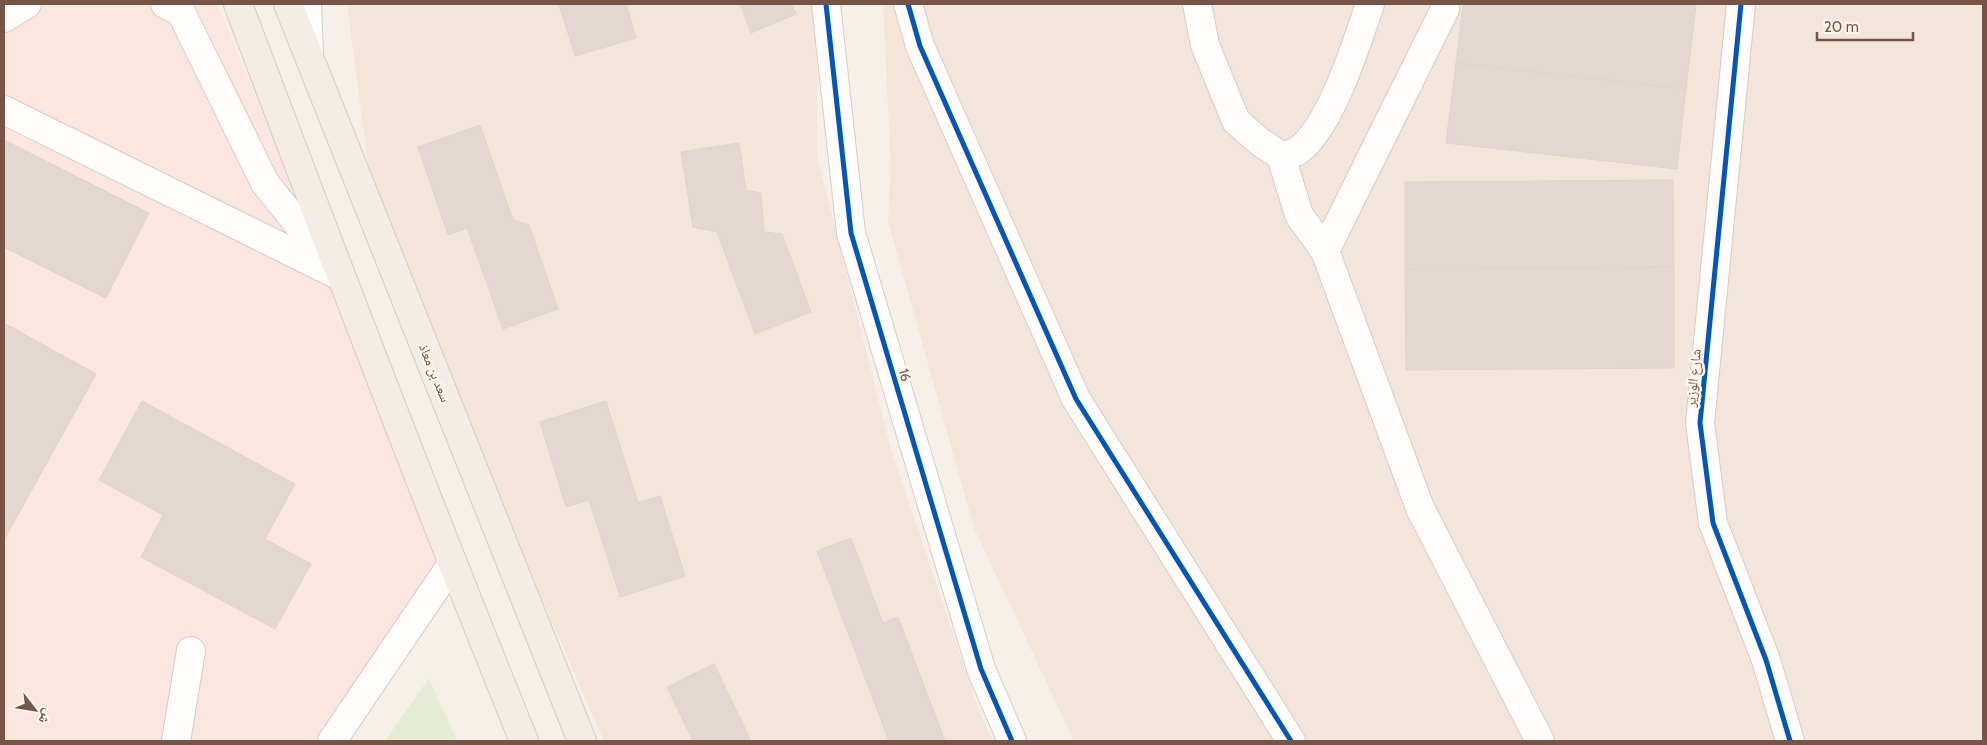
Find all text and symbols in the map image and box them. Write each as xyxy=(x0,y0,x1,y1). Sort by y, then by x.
scale bar xyxy=(1817,10,1913,42)
text: 20 m xyxy=(1824,18,1859,36)
street label: سعد بن معاذ xyxy=(415,341,455,405)
street label: شارع الوزير xyxy=(1681,348,1706,409)
street label: 16 xyxy=(895,366,915,384)
north arrow xyxy=(10,685,60,735)
text: ش xyxy=(35,706,58,728)

